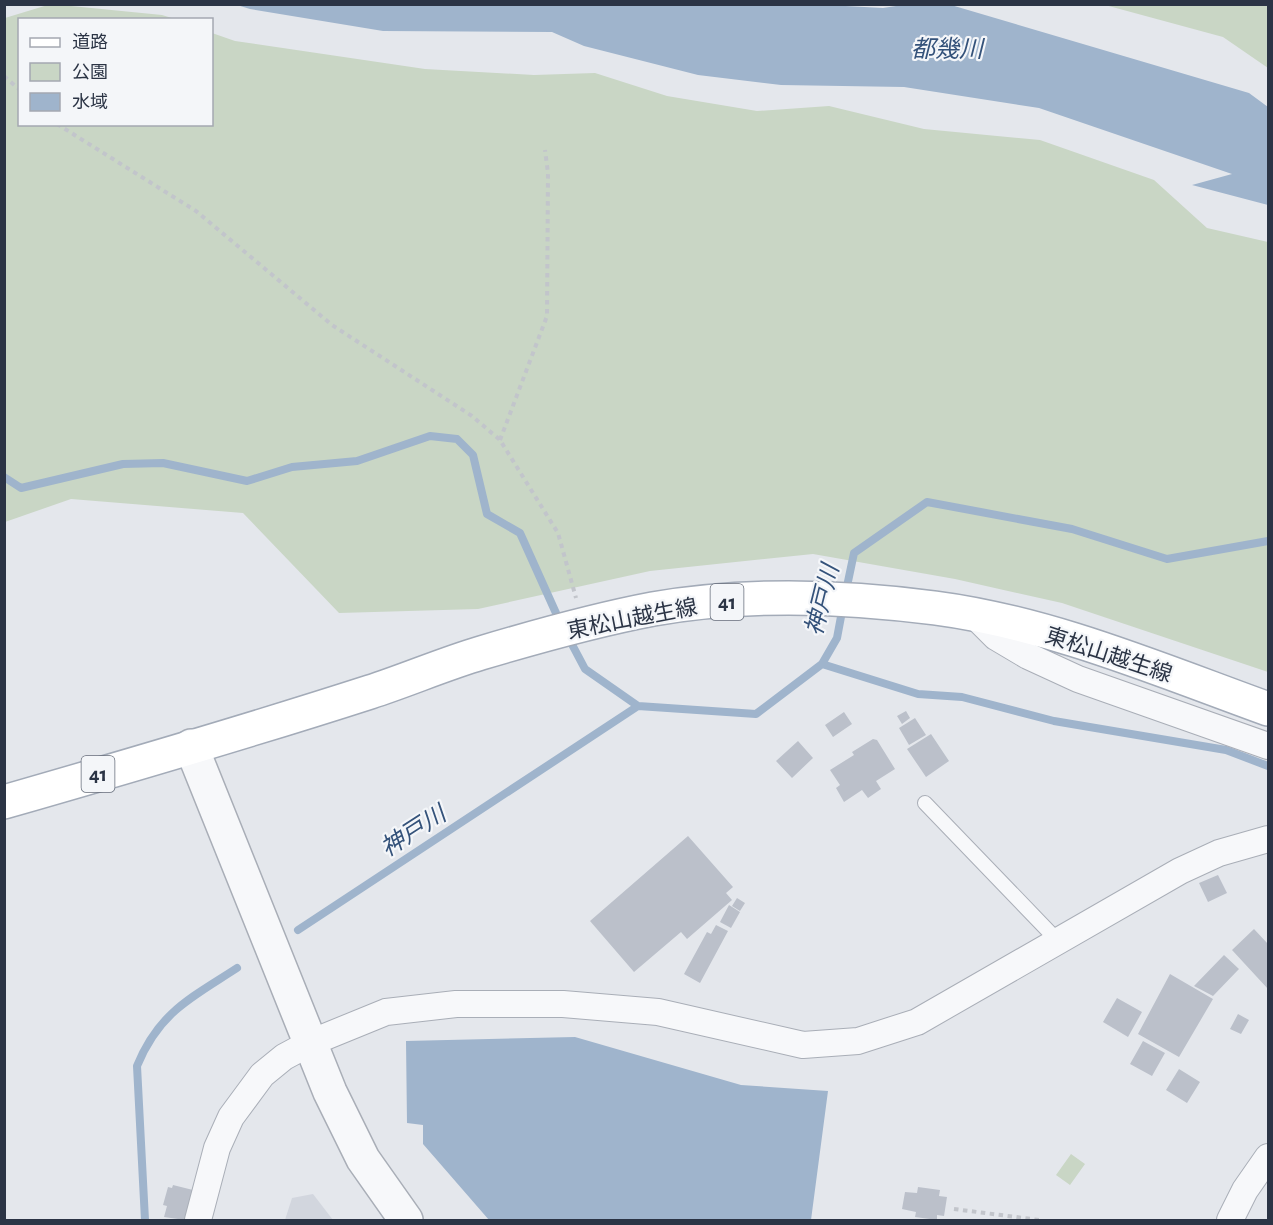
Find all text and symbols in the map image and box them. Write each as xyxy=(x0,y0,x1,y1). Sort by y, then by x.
legend xyxy=(18,18,213,126)
text: 道路 xyxy=(72,32,108,52)
water label: 都幾川 xyxy=(911,36,986,62)
text: 公園 xyxy=(72,63,108,82)
text: 水域 xyxy=(72,93,108,112)
water label: 神戸川 xyxy=(801,559,844,638)
road number: 41 xyxy=(710,584,744,620)
street label: 東松山越生線 xyxy=(565,595,699,642)
street label: 東松山越生線 xyxy=(1043,623,1175,686)
road number: 41 xyxy=(82,756,114,792)
water label: 神戸川 xyxy=(376,799,453,862)

